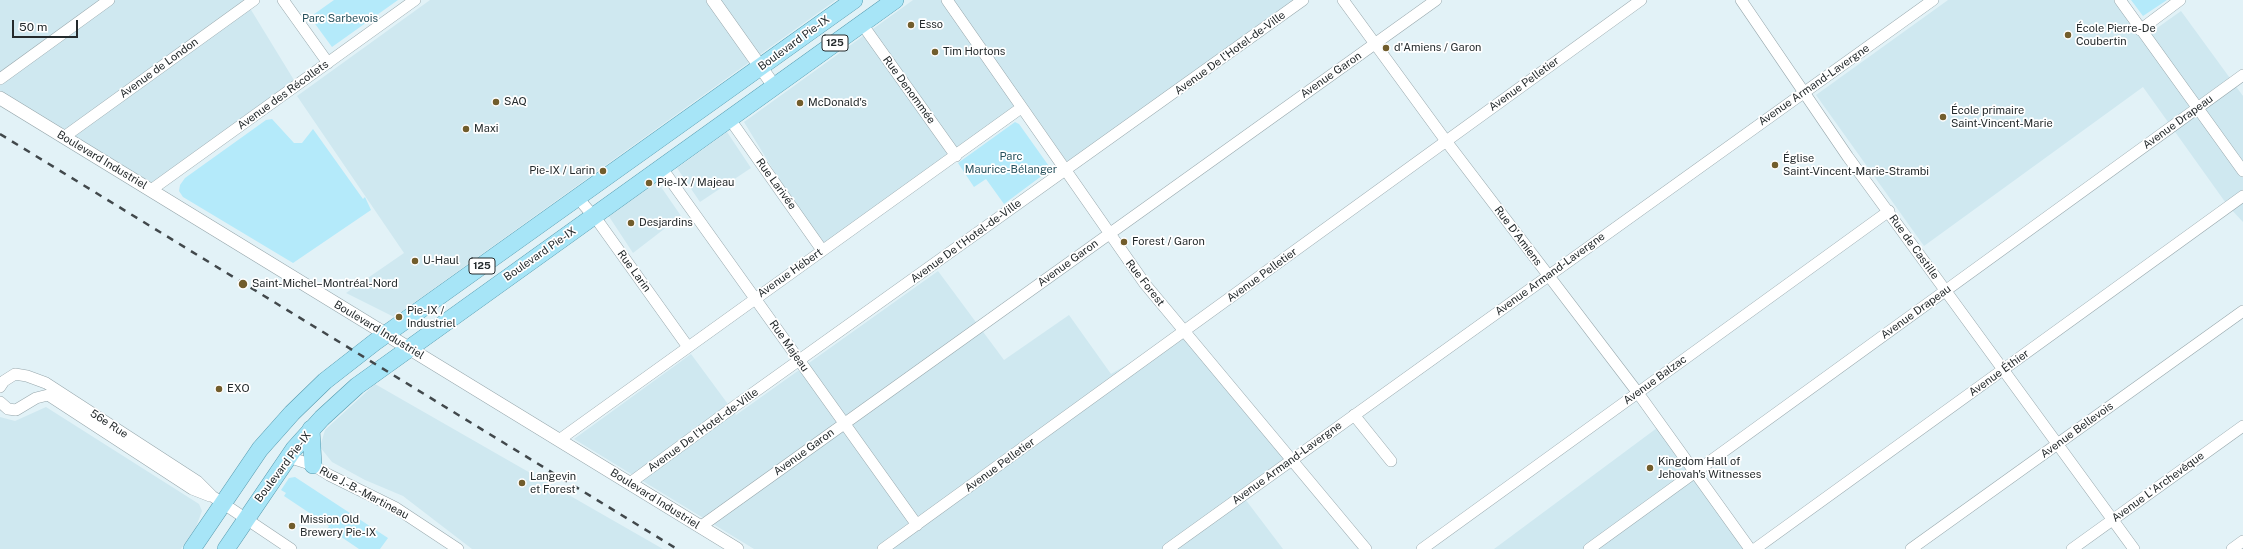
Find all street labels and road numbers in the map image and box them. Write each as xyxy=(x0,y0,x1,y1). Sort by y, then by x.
street label: Avenue De l'Hotel-de-Ville xyxy=(1172,8,1288,98)
street label: Boulevard Pie-IX xyxy=(756,13,832,73)
street label: Avenue de London xyxy=(117,35,201,101)
road number: 125 xyxy=(822,35,848,51)
street label: Avenue Armand-Lavergne xyxy=(1756,42,1872,128)
street label: Avenue Garon xyxy=(1298,49,1364,101)
street label: Rue Denommée xyxy=(880,54,938,126)
street label: Avenue Pelletier xyxy=(1486,54,1562,114)
street label: Avenue des Récollets xyxy=(235,58,331,132)
street label: Avenue Drapeau xyxy=(2140,92,2216,152)
street label: Boulevard Industriel xyxy=(54,128,150,192)
street label: Rue Larivée xyxy=(753,156,799,212)
street label: Avenue De l'Hotel-de-Ville xyxy=(908,196,1024,286)
street label: Rue D'Amiens xyxy=(1491,204,1545,268)
street label: Rue de Castille xyxy=(1886,212,1942,282)
street label: Boulevard Pie-IX xyxy=(501,224,579,284)
street label: Avenue Armand-Lavergne xyxy=(1493,230,1607,318)
street label: Avenue Garon xyxy=(1035,237,1101,289)
street label: Avenue Pelletier xyxy=(1224,245,1300,305)
street label: Avenue Hébert xyxy=(755,246,825,300)
street label: Rue Larin xyxy=(614,248,654,294)
street label: Rue Forest xyxy=(1123,257,1167,309)
road number: 125 xyxy=(469,258,495,274)
street label: Avenue Drapeau xyxy=(1878,282,1954,342)
street label: Boulevard Industriel xyxy=(331,298,427,362)
street label: Rue Majeau xyxy=(766,318,812,374)
street label: Avenue Éthier xyxy=(1966,347,2032,399)
street label: Avenue Balzac xyxy=(1621,353,1689,407)
street label: Avenue De l'Hotel-de-Ville xyxy=(645,385,761,475)
street label: Avenue Bellevois xyxy=(2038,399,2116,461)
street label: 56e Rue xyxy=(87,407,131,441)
street label: Avenue Armand-Lavergne xyxy=(1230,419,1344,507)
street label: Avenue Garon xyxy=(771,426,837,478)
street label: Boulevard Pie-IX xyxy=(252,429,314,505)
street label: Avenue Pelletier xyxy=(962,435,1038,495)
street label: Avenue L'Archevêque xyxy=(2109,449,2207,525)
street label: Rue J.-B.-Martineau xyxy=(317,464,411,522)
street label: Boulevard Industriel xyxy=(608,466,702,532)

